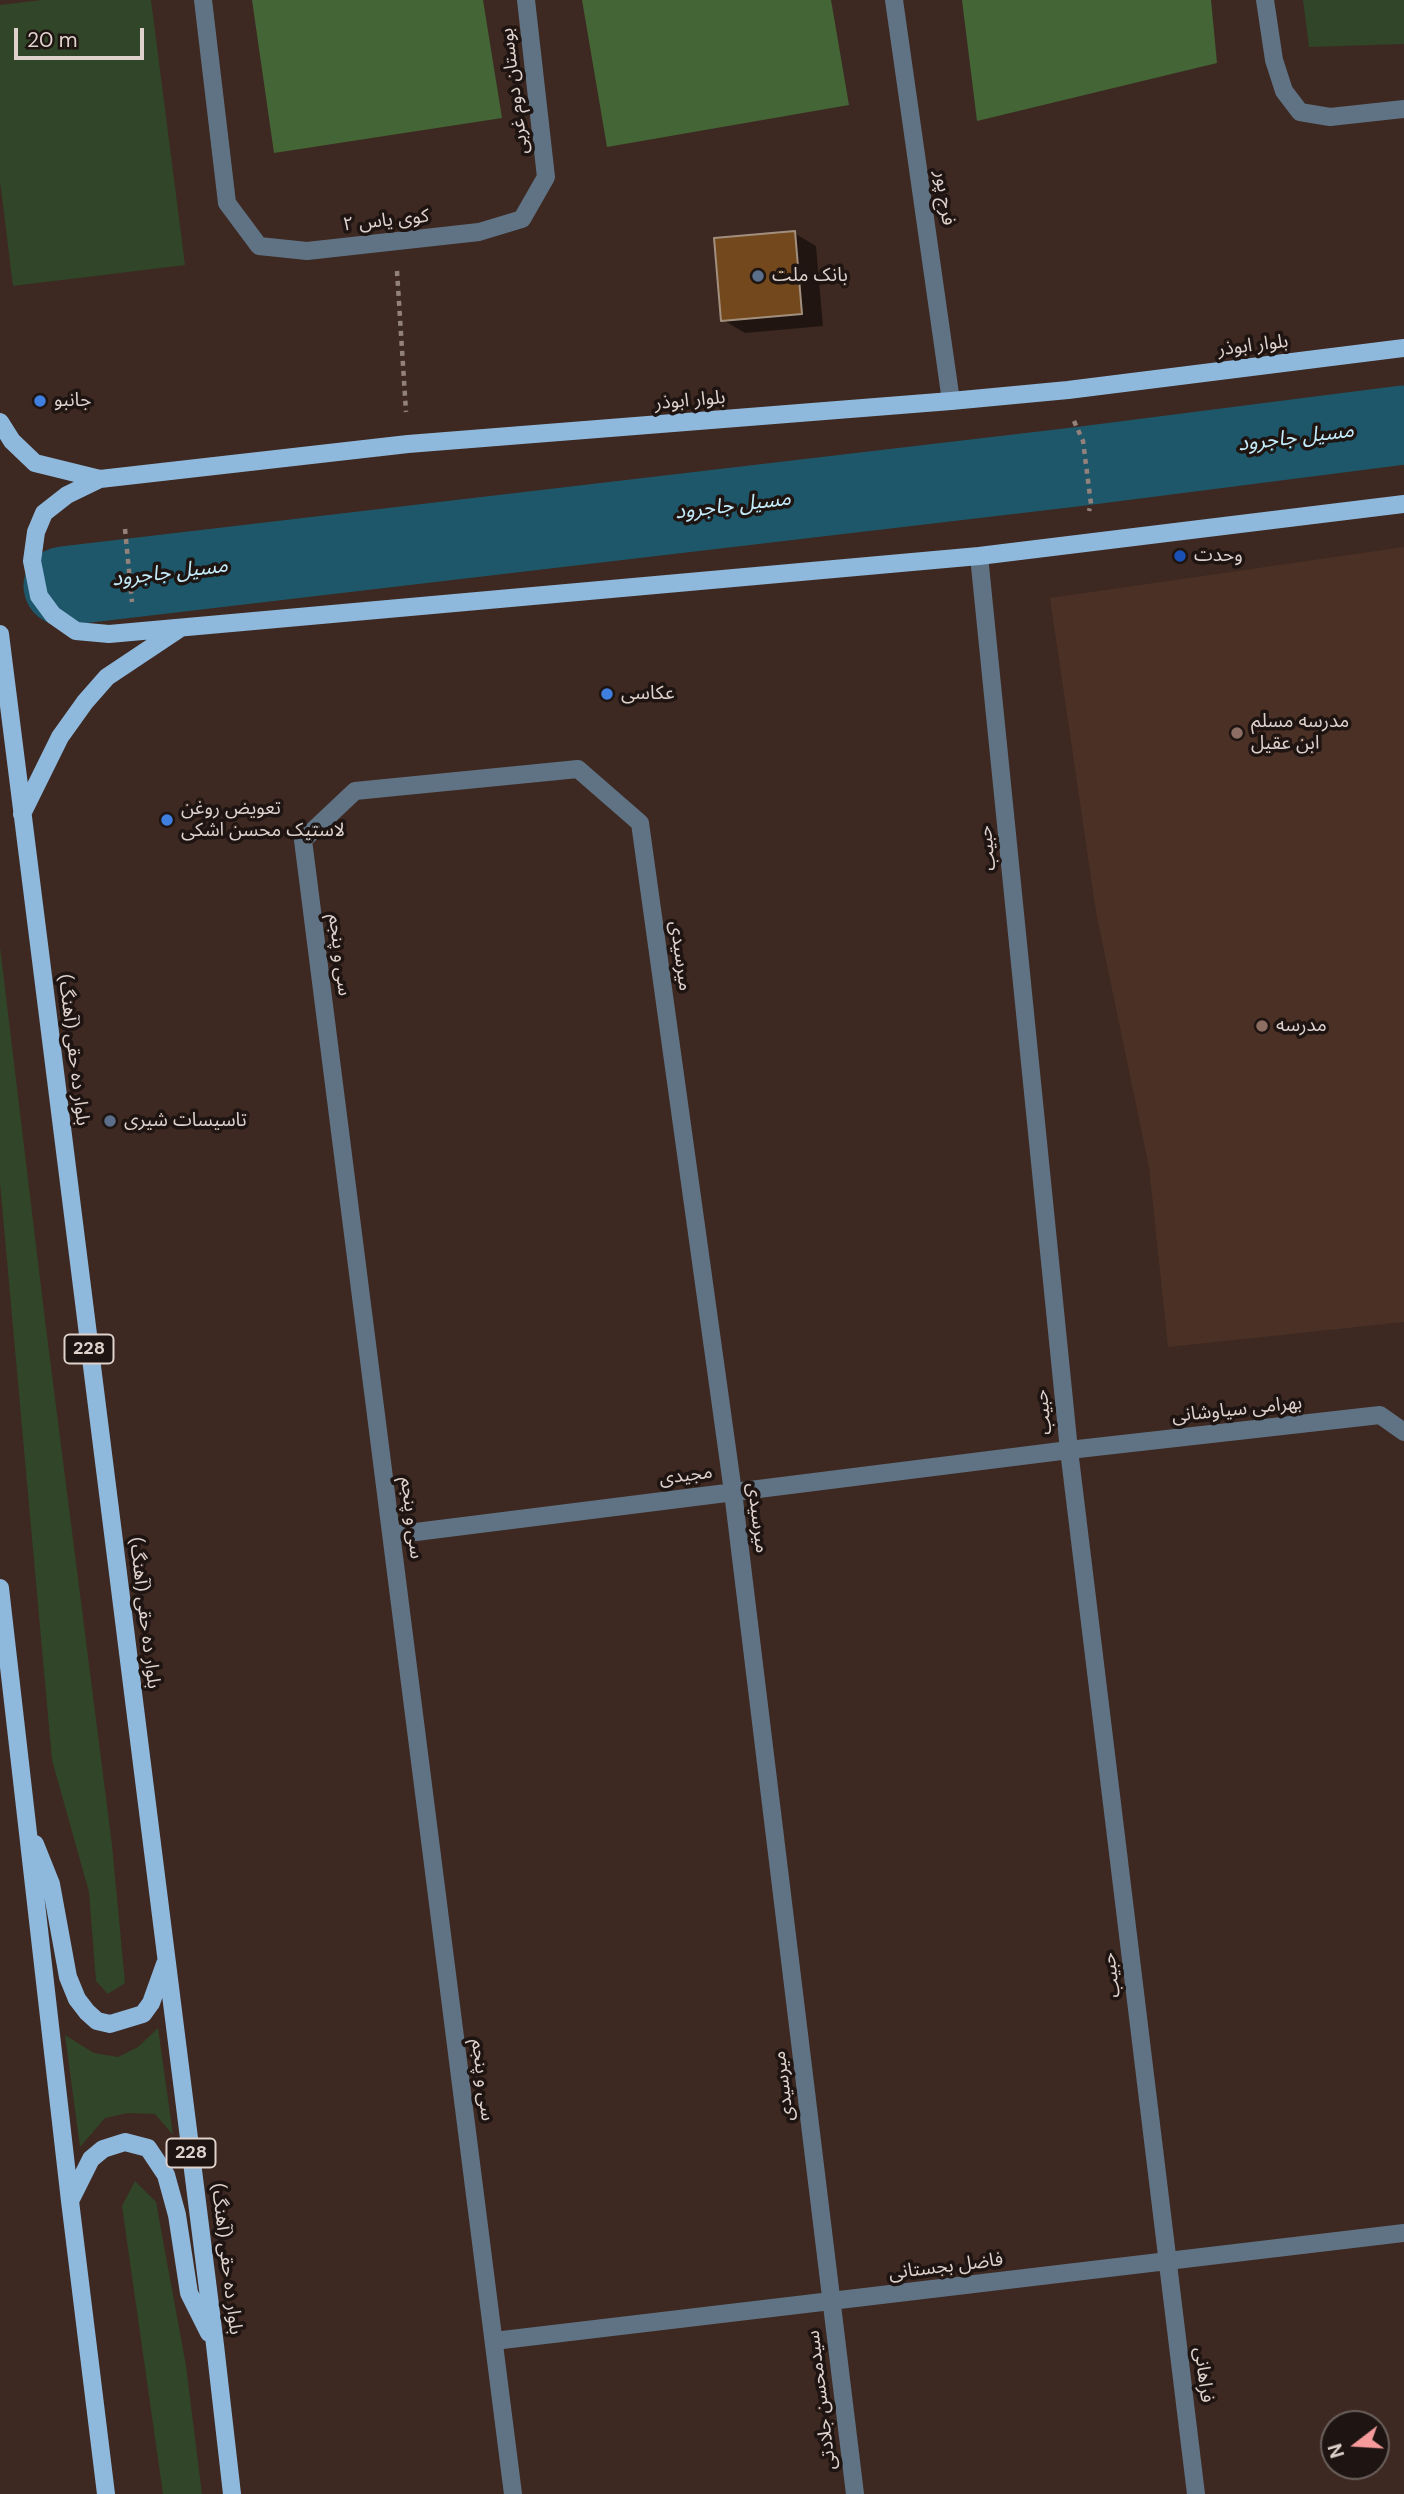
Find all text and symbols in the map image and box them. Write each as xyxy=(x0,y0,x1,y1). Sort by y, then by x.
scale bar xyxy=(18,14,147,58)
text: 20 m xyxy=(27,26,78,54)
street label: بوستان دوم غربی xyxy=(496,27,534,155)
street label: فرج پور xyxy=(929,169,959,227)
street label: کوی یاس ۲ xyxy=(342,205,430,237)
place label: بانک ملت xyxy=(772,265,848,287)
marker: بانک ملت xyxy=(750,268,766,284)
street label: بلوار ابوذر xyxy=(1216,330,1290,362)
street label: بلوار ابوذر xyxy=(654,387,726,415)
place label: جانبو xyxy=(54,390,91,412)
marker: جانبو xyxy=(32,393,48,409)
water label: مسیل جاجرود xyxy=(1237,418,1355,458)
water label: مسیل جاجرود xyxy=(674,486,792,526)
place label: وحدت xyxy=(1194,545,1243,567)
marker: وحدت xyxy=(1172,548,1188,564)
water label: مسیل جاجرود xyxy=(111,553,229,593)
place label: عکاسى xyxy=(621,683,675,705)
marker: عکاسى xyxy=(599,686,615,702)
place label: مدرسه مسلم ابن عقیل xyxy=(1251,711,1349,755)
marker: مدرسه مسلم ابن عقیل xyxy=(1229,725,1245,741)
place label: تعویض روغن لاستیک محسن اشکی xyxy=(181,798,345,842)
marker: تعویض روغن لاستیک محسن اشکی xyxy=(159,812,175,828)
street label: حبیب xyxy=(974,824,1002,872)
street label: سی و پنجم xyxy=(323,913,355,997)
street label: میرسیدی xyxy=(664,919,696,993)
street label: بلوار ده حقی (آهنگ) xyxy=(52,973,94,1127)
place label: مدرسه xyxy=(1276,1015,1327,1037)
marker: مدرسه xyxy=(1254,1018,1270,1034)
place label: تاسیسات شیری xyxy=(124,1110,247,1132)
marker: تاسیسات شیری xyxy=(102,1113,118,1129)
road number: 228 xyxy=(64,1334,114,1364)
street label: حبیب xyxy=(1030,1388,1058,1436)
street label: بهرامی سیاوشانی xyxy=(1171,1392,1303,1428)
street label: مجیدی xyxy=(658,1461,714,1491)
street label: سی و پنجم xyxy=(395,1476,427,1560)
street label: میرسیدی xyxy=(741,1482,773,1554)
street label: بلوار ده حقی (آهنگ) xyxy=(123,1536,165,1690)
street label: حبیب xyxy=(1098,1951,1126,1999)
street label: سی و پنجم xyxy=(466,2038,498,2122)
street label: میرسیدی xyxy=(768,2050,800,2122)
road number: 228 xyxy=(166,2138,216,2168)
street label: بلوار ده حقی (آهنگ) xyxy=(205,2182,247,2336)
street label: فاضل بجستانی xyxy=(887,2249,1005,2285)
street label: سیدمحسن جلادتی xyxy=(802,2329,842,2471)
street label: فراهانی xyxy=(1188,2346,1218,2404)
north arrow xyxy=(1320,2410,1390,2480)
text: N xyxy=(1322,2440,1350,2461)

